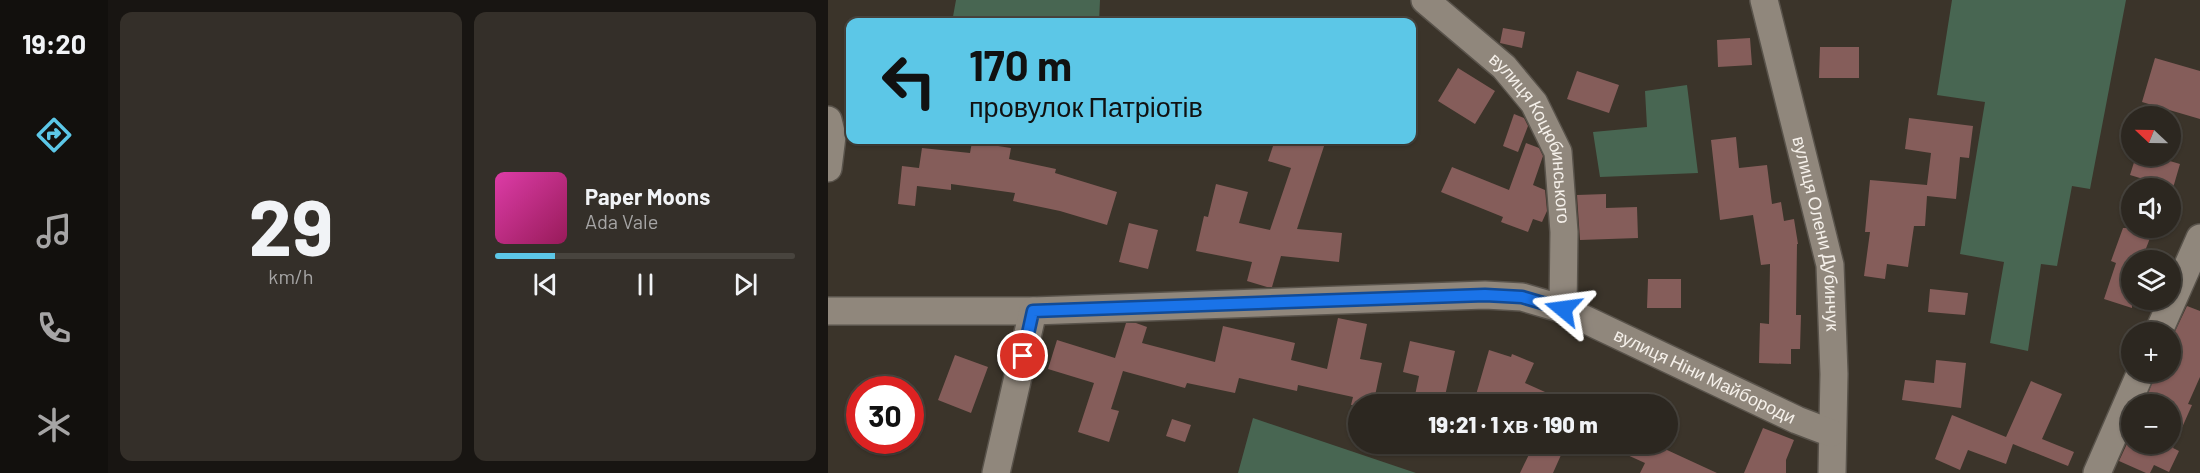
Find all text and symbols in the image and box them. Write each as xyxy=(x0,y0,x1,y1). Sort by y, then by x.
text: 19:20 xyxy=(22,27,86,59)
text: 170 m xyxy=(969,39,1072,89)
icon: left xyxy=(870,42,948,120)
street label: вулиця Коцюбинського xyxy=(1485,47,1575,224)
text: провулок Патріотів xyxy=(969,90,1203,122)
north arrow xyxy=(2121,106,2181,166)
map controls xyxy=(2121,106,2181,454)
icon: directions xyxy=(33,114,75,156)
street label: вулиця Олени Дубинчук xyxy=(1788,134,1844,332)
text: 29 xyxy=(248,178,334,272)
button: sound xyxy=(2121,178,2181,238)
text: Paper Moons xyxy=(585,183,710,209)
text: Ada Vale xyxy=(585,209,658,233)
icon: music xyxy=(33,210,75,252)
button: layers xyxy=(2121,250,2181,310)
text: km/h xyxy=(268,264,314,288)
icon: previous xyxy=(529,268,562,301)
icon: pause xyxy=(629,268,662,301)
icon: next xyxy=(729,268,762,301)
position arrow xyxy=(1531,277,1595,341)
icon: phone xyxy=(33,307,75,349)
button: + xyxy=(2121,322,2181,382)
street label: вулиця Ніни Майбороди xyxy=(1611,323,1800,428)
pin xyxy=(997,330,1048,381)
icon: arrive xyxy=(1006,339,1039,372)
speed limit sign: 30 xyxy=(846,376,924,454)
button: − xyxy=(2121,394,2181,454)
icon: climate xyxy=(33,404,75,446)
text: 19:21 · 1 хв · 190 m xyxy=(1428,411,1598,437)

